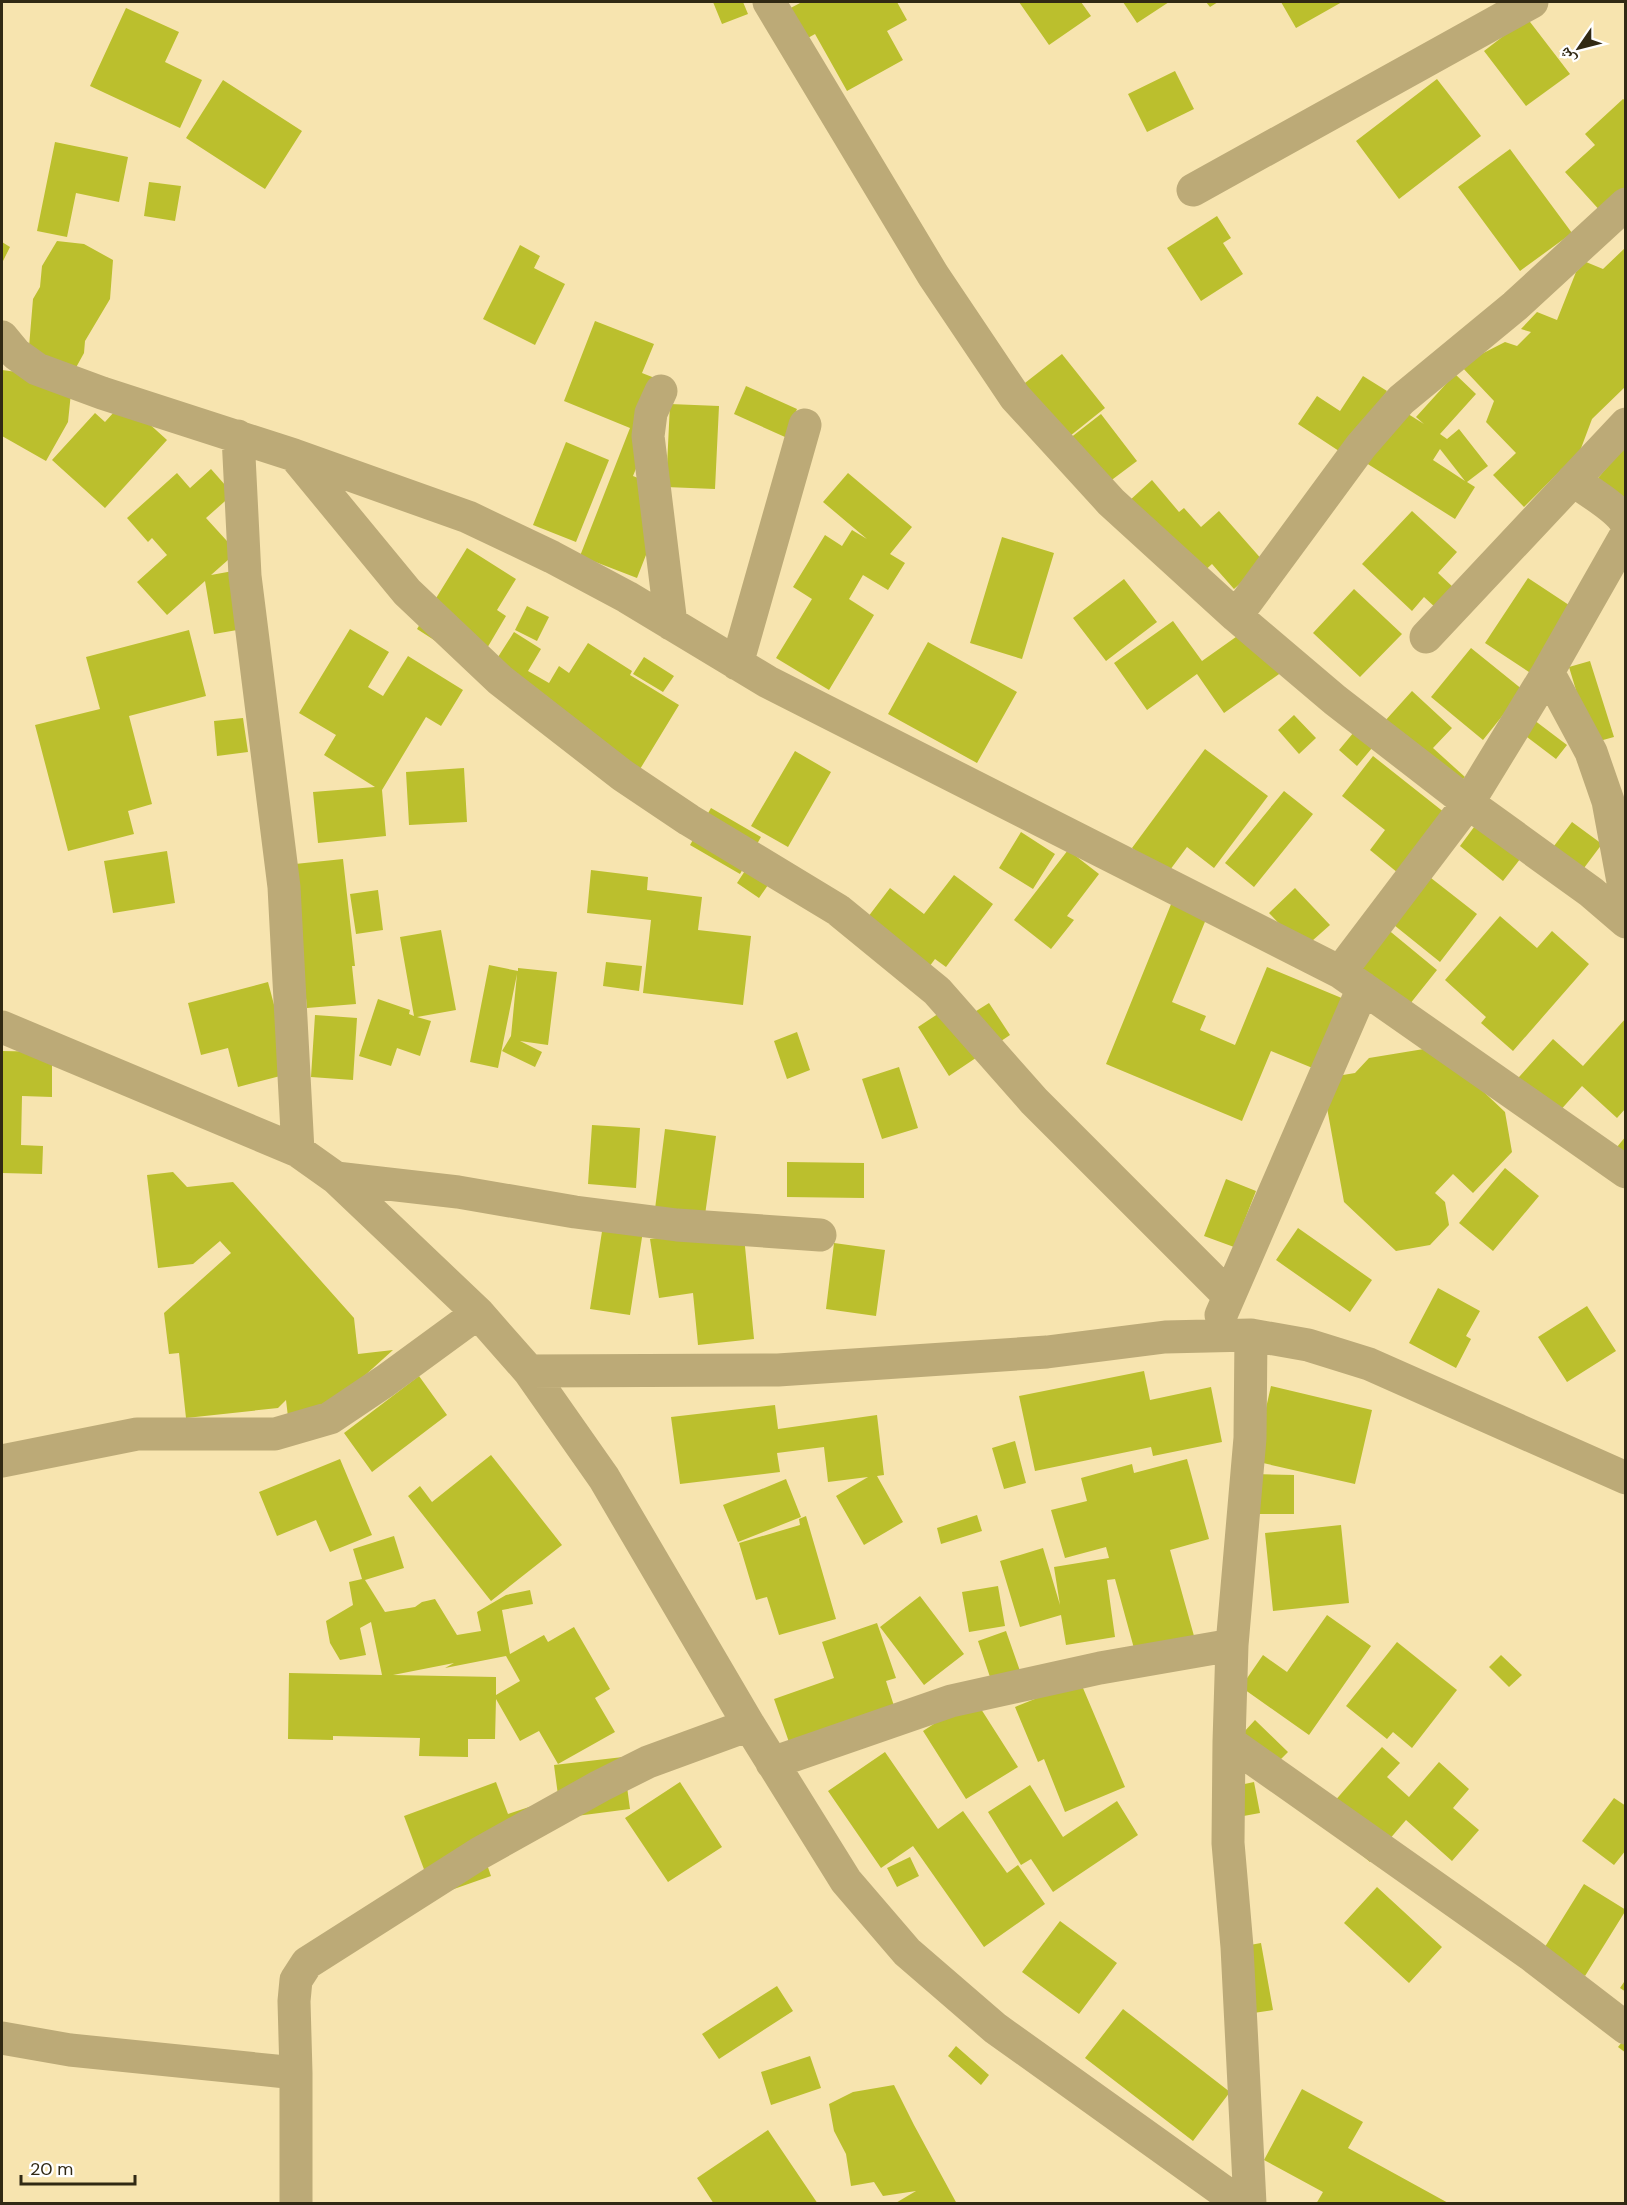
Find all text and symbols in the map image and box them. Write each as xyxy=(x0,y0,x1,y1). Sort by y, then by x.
north arrow xyxy=(1549,18,1609,78)
text: ش xyxy=(1554,43,1581,69)
scale bar xyxy=(21,2148,135,2186)
text: 20 m xyxy=(30,2157,73,2181)

